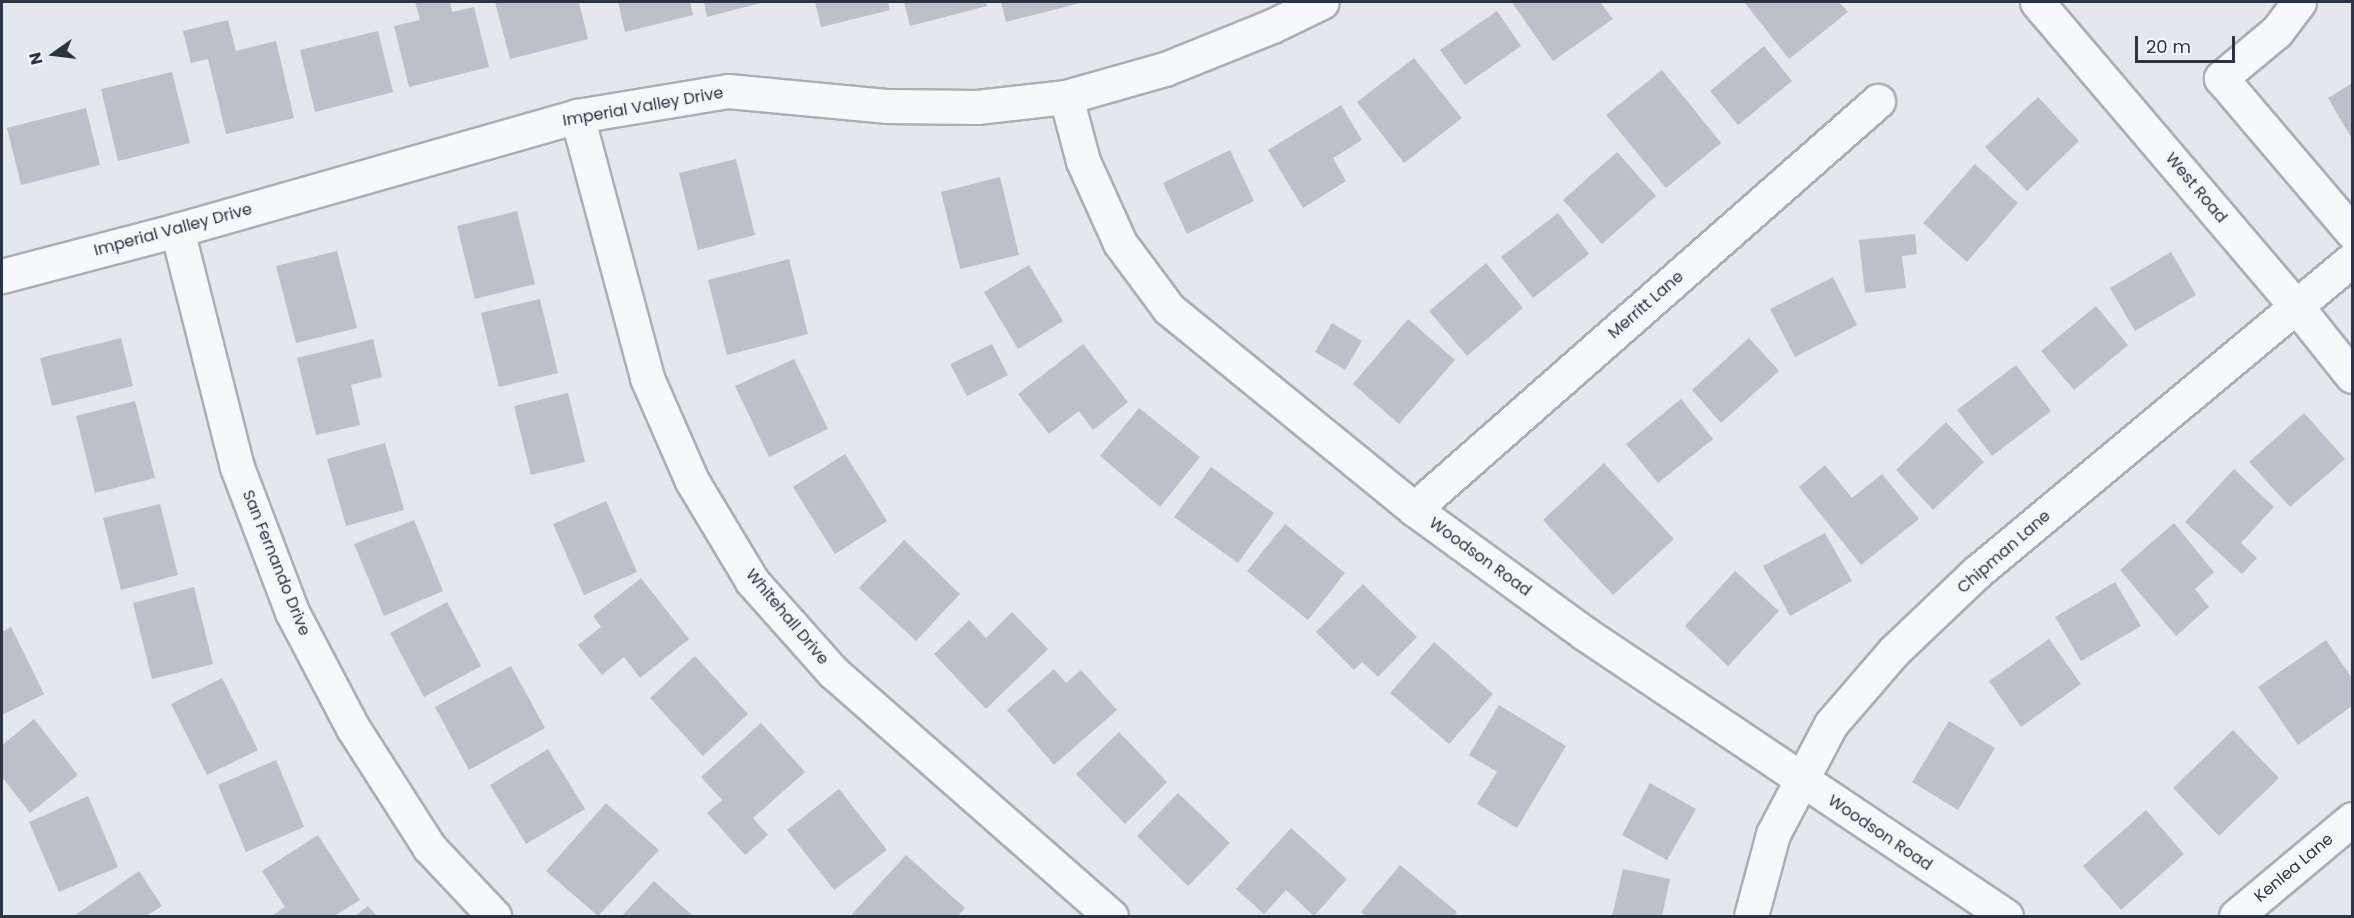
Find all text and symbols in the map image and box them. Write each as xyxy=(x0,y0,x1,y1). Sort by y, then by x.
north arrow xyxy=(24,24,84,84)
scale bar xyxy=(2138,24,2238,62)
text: 20 m xyxy=(2146,34,2191,59)
text: N xyxy=(23,50,49,67)
street label: Imperial Valley Drive xyxy=(561,83,725,131)
street label: West Road xyxy=(2161,149,2231,227)
street label: Imperial Valley Drive xyxy=(92,200,254,260)
street label: Merritt Lane xyxy=(1604,267,1688,343)
street label: San Fernando Drive xyxy=(238,487,314,639)
street label: Chipman Lane xyxy=(1954,506,2054,598)
street label: Woodson Road xyxy=(1425,513,1535,601)
street label: Whitehall Drive xyxy=(741,565,833,669)
street label: Woodson Road xyxy=(1824,791,1936,875)
street label: Kenlea Lane xyxy=(2251,830,2337,906)

